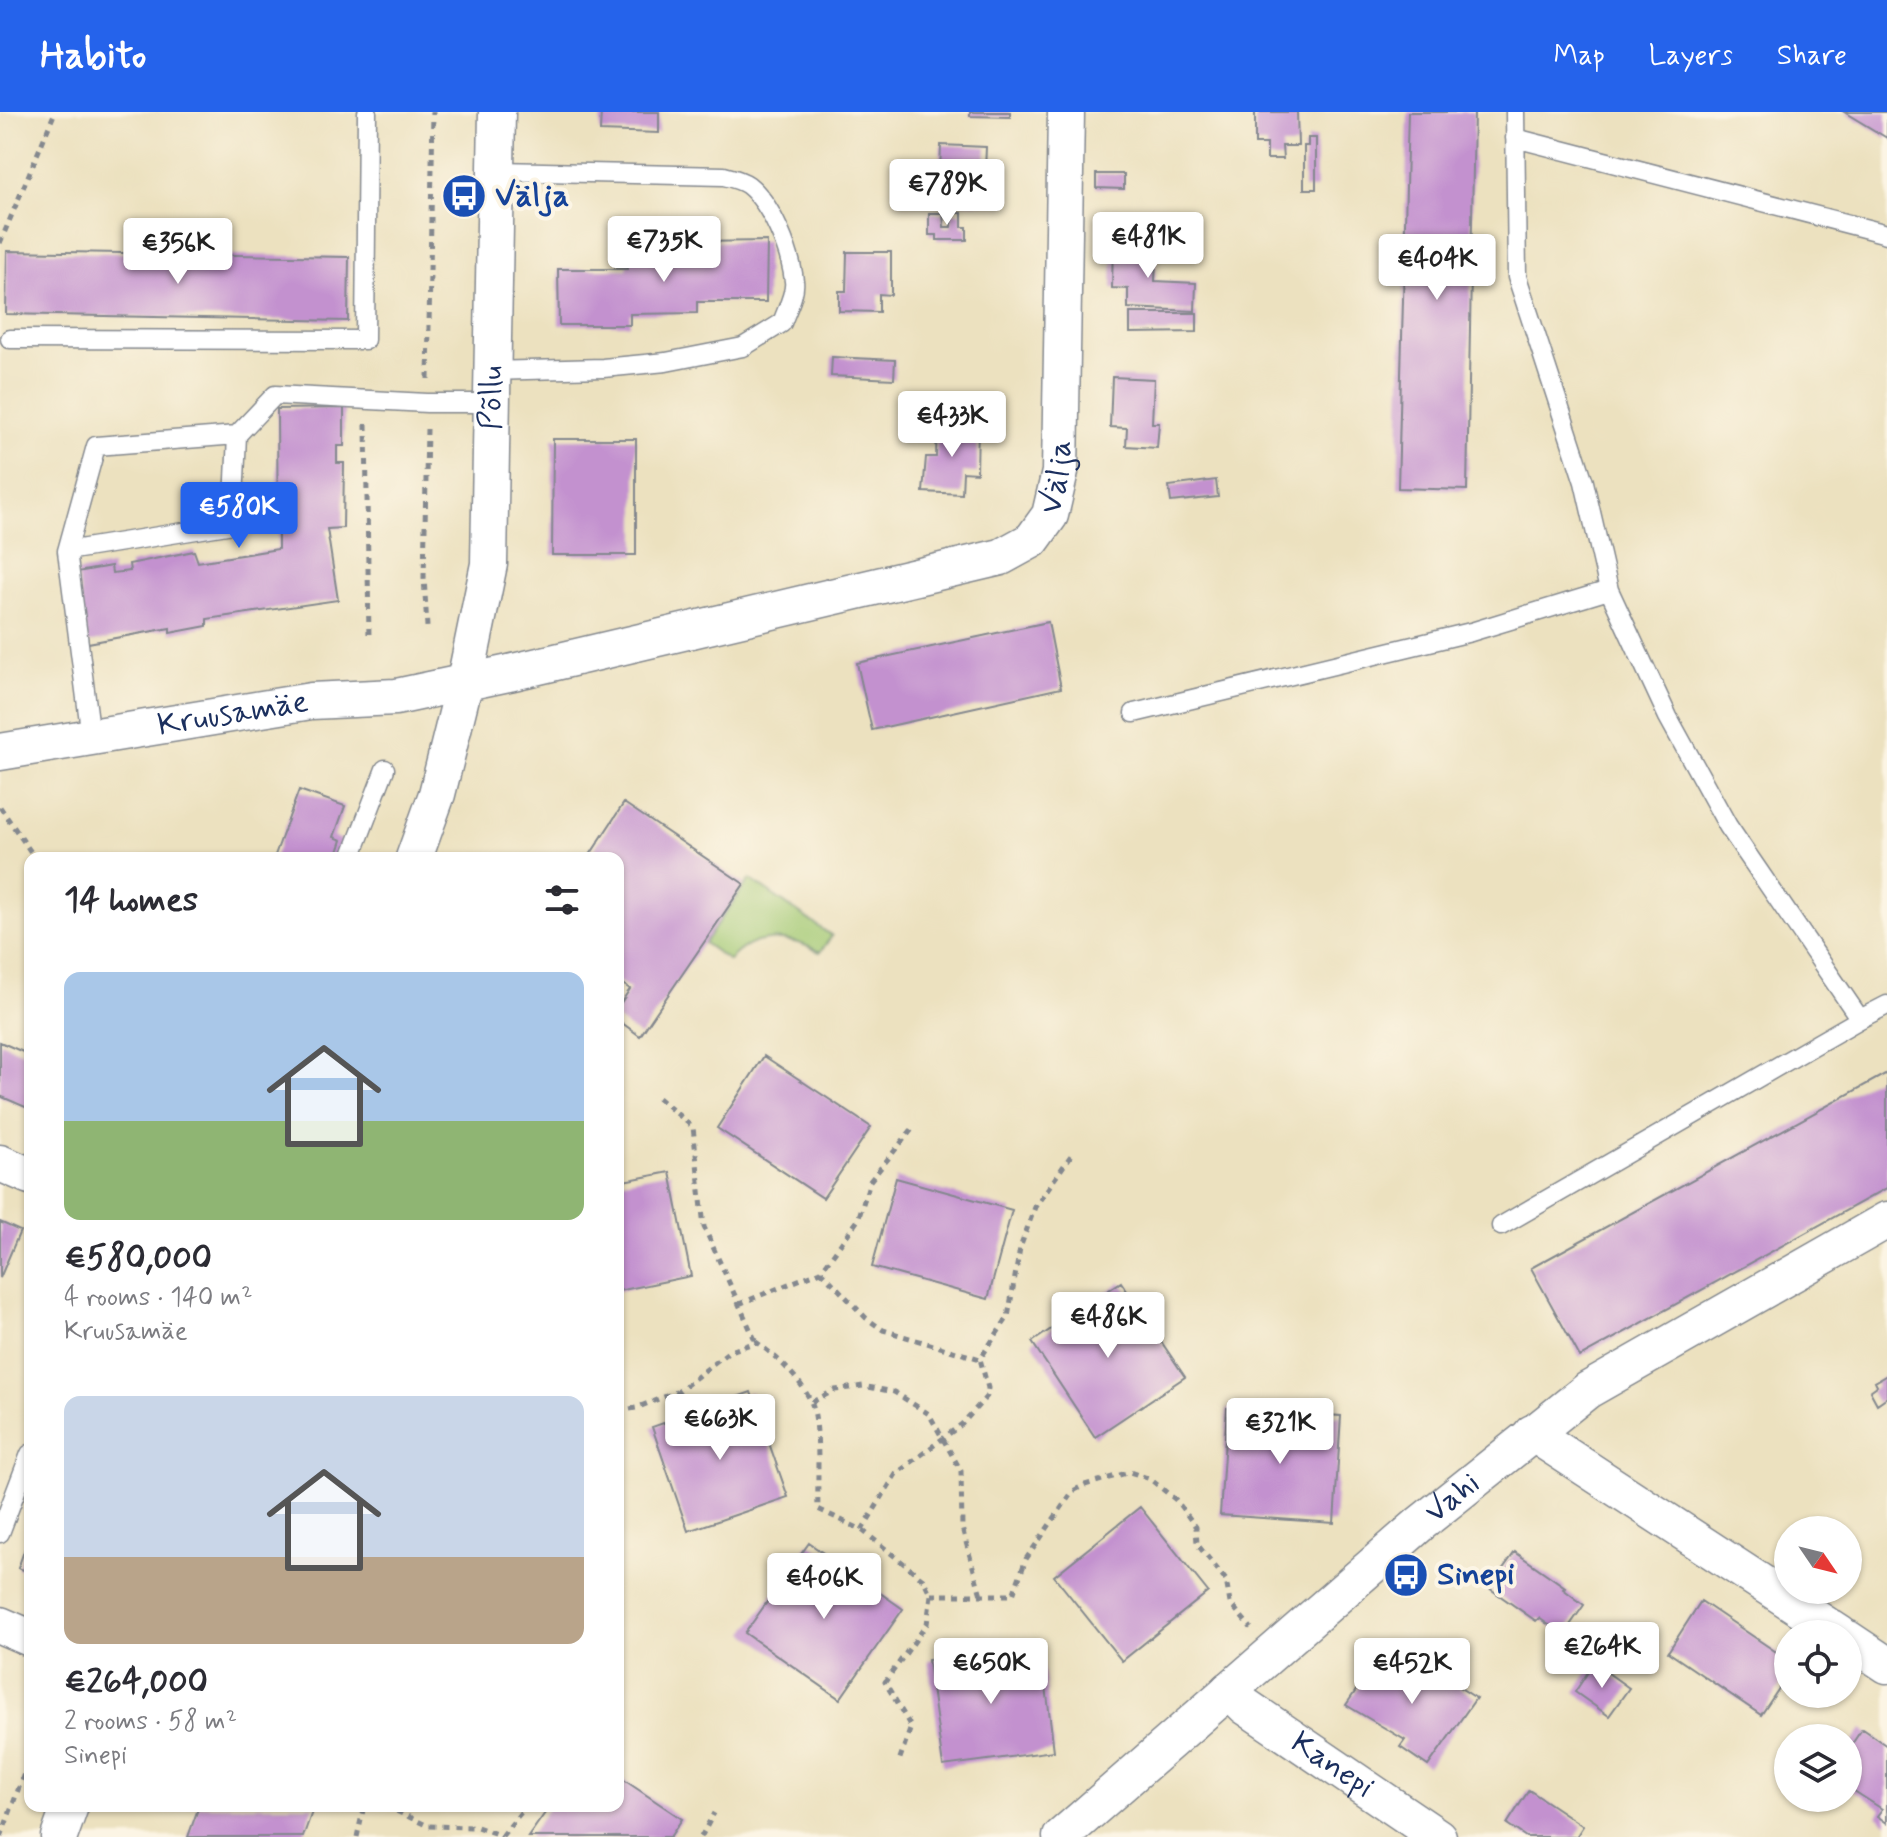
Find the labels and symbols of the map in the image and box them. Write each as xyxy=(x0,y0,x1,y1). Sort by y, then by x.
pin: €789K xyxy=(891,159,1003,227)
bus stop icon: Välja xyxy=(440,172,488,220)
place label: Välja xyxy=(495,175,569,217)
pin: €481K xyxy=(1092,212,1204,280)
pin: €735K xyxy=(608,216,720,284)
pin: €356K xyxy=(122,218,234,286)
pin: €404K xyxy=(1381,234,1493,302)
street label: Põllu xyxy=(470,365,514,430)
pin: €433K xyxy=(896,391,1008,459)
street label: Välja xyxy=(1030,440,1082,518)
pin: €580K xyxy=(183,482,295,550)
street label: Kruusamäe xyxy=(154,681,311,747)
pin: €486K xyxy=(1052,1292,1164,1360)
pin: €663K xyxy=(664,1394,776,1462)
pin: €321K xyxy=(1224,1398,1336,1466)
street label: Vahi xyxy=(1416,1463,1489,1533)
north arrow xyxy=(1774,1516,1862,1604)
bus stop icon: Sinepi xyxy=(1382,1551,1430,1599)
pin: €406K xyxy=(768,1553,880,1621)
place label: Sinepi xyxy=(1437,1554,1514,1596)
pin: €264K xyxy=(1546,1622,1658,1690)
pin: €650K xyxy=(935,1638,1047,1706)
pin: €452K xyxy=(1356,1638,1468,1706)
street label: Kanepi xyxy=(1283,1722,1382,1808)

